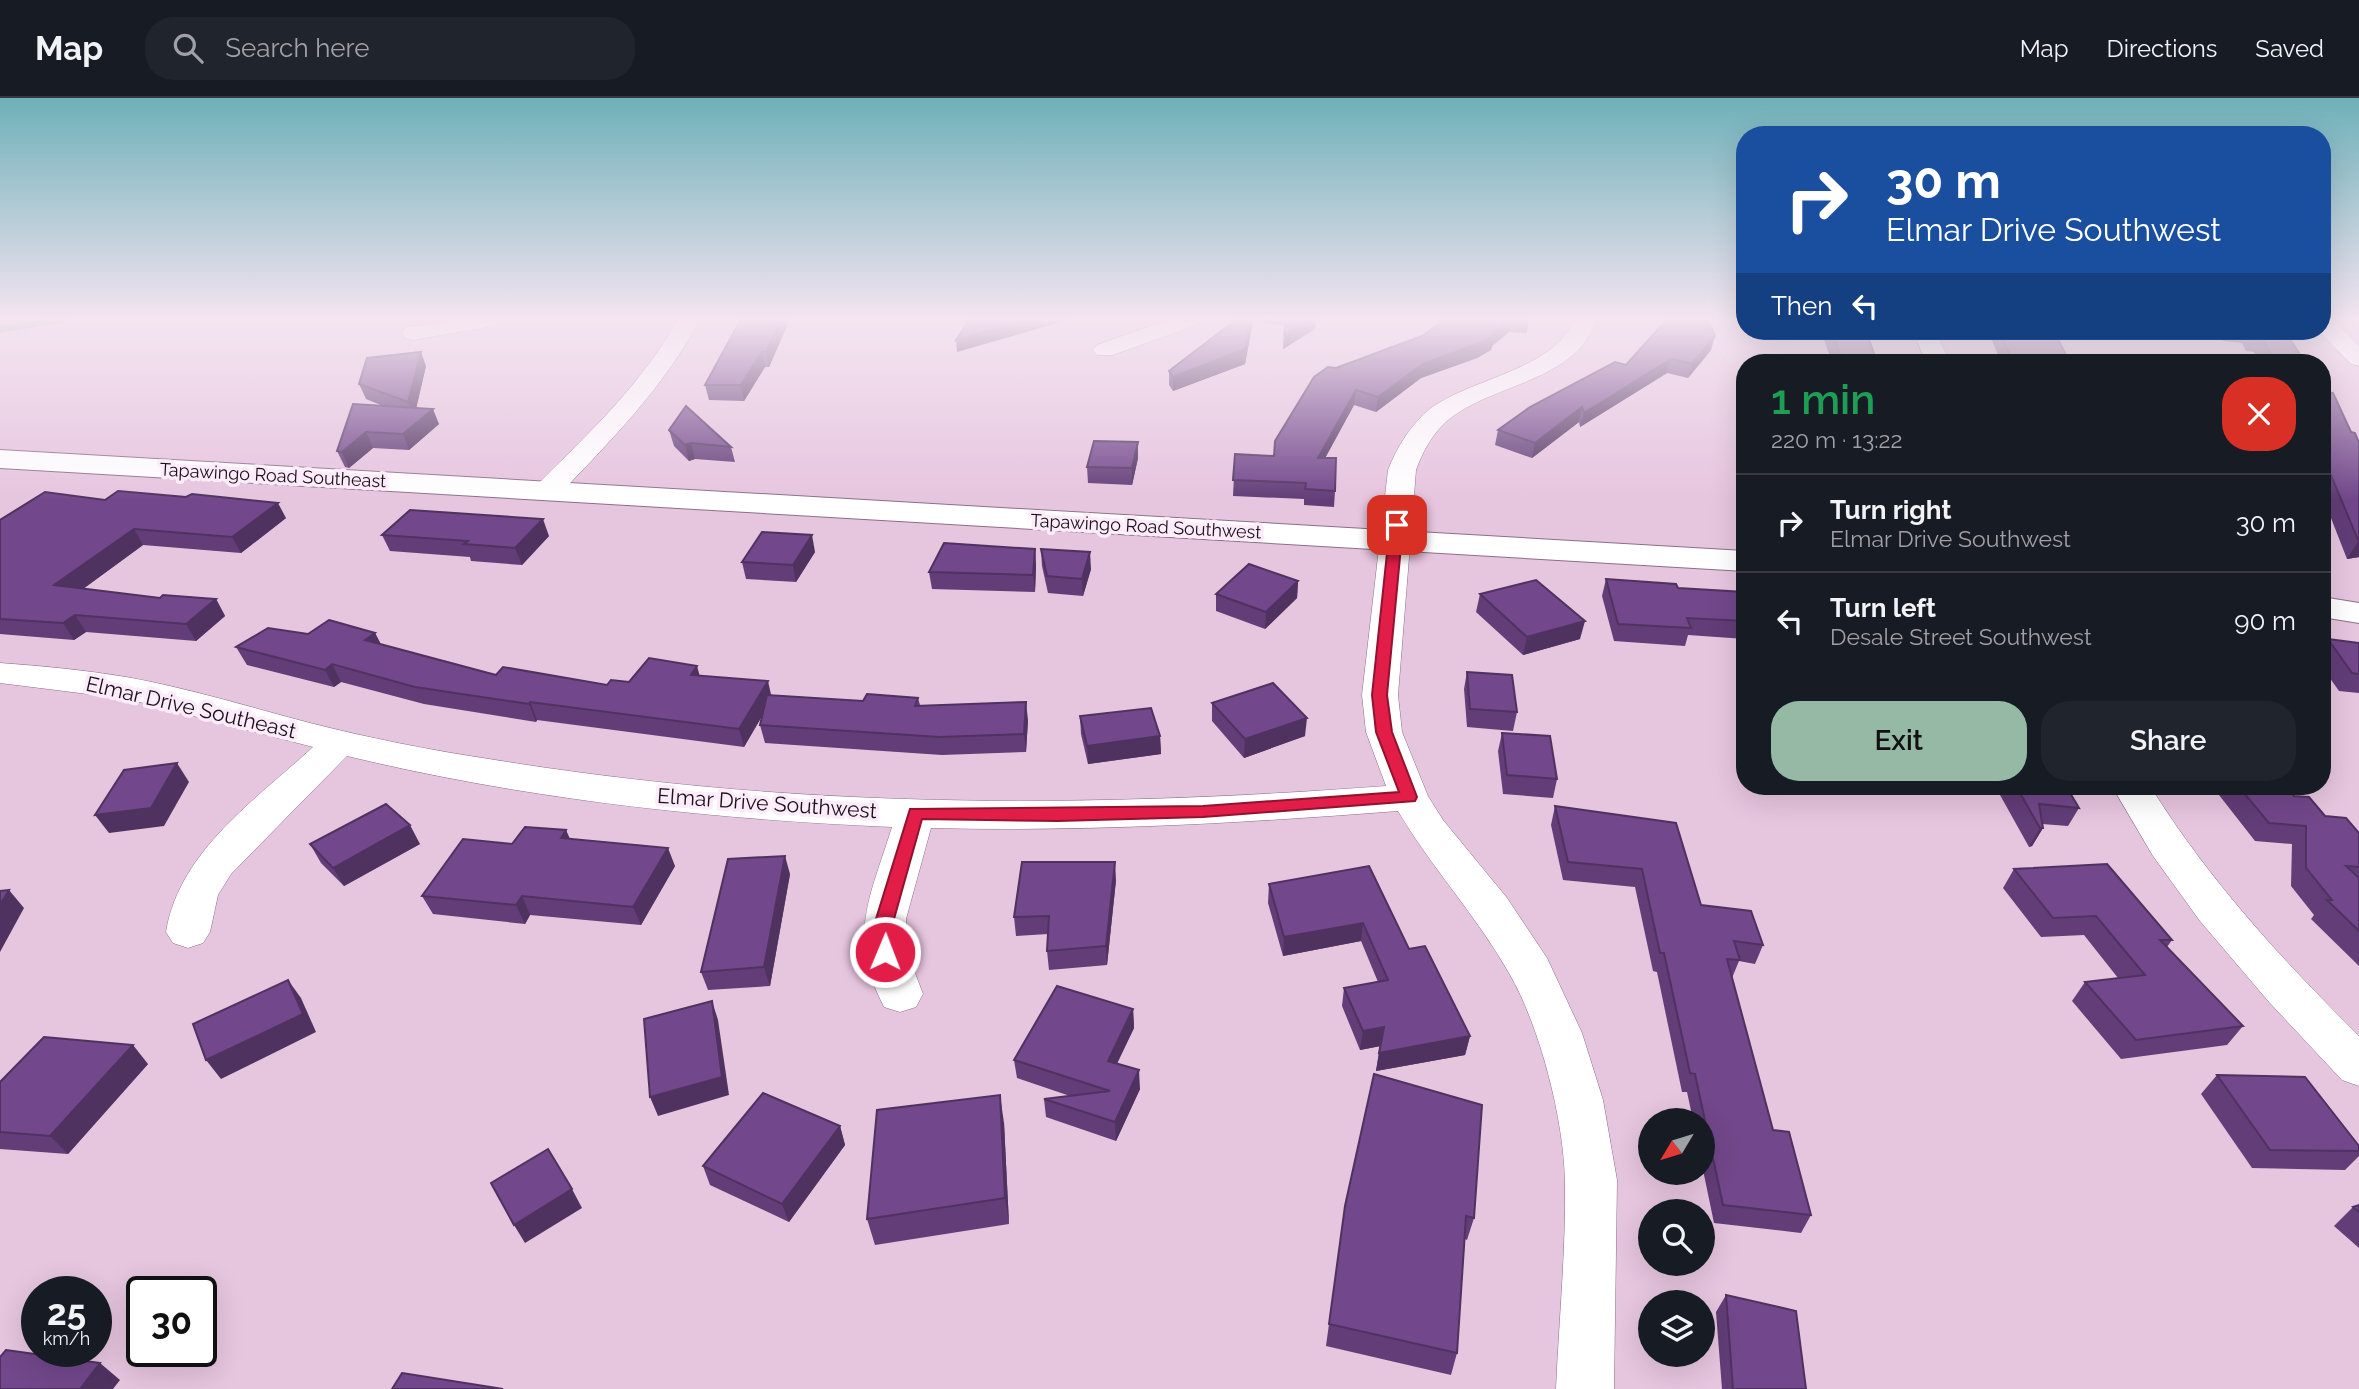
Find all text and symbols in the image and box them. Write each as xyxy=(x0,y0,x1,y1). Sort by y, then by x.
search box xyxy=(145,17,635,80)
text: Map xyxy=(35,29,103,68)
icon: search xyxy=(169,29,207,67)
text: Search here xyxy=(225,33,370,63)
text: Map xyxy=(2020,34,2069,63)
text: Directions xyxy=(2107,34,2217,63)
text: Saved xyxy=(2255,34,2324,63)
text: 30 m xyxy=(1886,152,2001,209)
icon: right xyxy=(1771,154,1862,245)
text: Elmar Drive Southwest xyxy=(1886,211,2221,248)
icon: left xyxy=(1846,287,1884,325)
text: Then xyxy=(1771,291,1832,321)
text: 1 min xyxy=(1771,375,1875,424)
button: close xyxy=(2222,377,2296,451)
text: 220 m · 13:22 xyxy=(1771,426,1903,453)
street label: Tapawingo Road Southeast xyxy=(159,459,387,491)
pin xyxy=(1367,495,1427,555)
text: Turn right xyxy=(1830,495,1951,525)
icon: right xyxy=(1771,504,1809,542)
icon: arrive xyxy=(1378,506,1416,544)
text: 30 m xyxy=(2236,508,2296,538)
street label: Tapawingo Road Southwest xyxy=(1030,509,1262,543)
text: Elmar Drive Southwest xyxy=(1830,525,2071,552)
text: Turn left xyxy=(1830,593,1936,623)
icon: left xyxy=(1771,602,1809,640)
text: 90 m xyxy=(2234,606,2296,636)
text: Desale Street Southwest xyxy=(1830,623,2092,650)
street label: Elmar Drive Southeast xyxy=(83,671,299,743)
button: Exit xyxy=(1771,701,2027,781)
button: Share xyxy=(2041,701,2296,781)
street label: Elmar Drive Southwest xyxy=(656,783,878,823)
position arrow xyxy=(848,915,922,989)
north arrow xyxy=(1638,1108,1715,1185)
map controls xyxy=(1638,1108,1715,1367)
button: search xyxy=(1638,1199,1715,1276)
speed limit sign: 30 xyxy=(126,1276,217,1367)
button: layers xyxy=(1638,1290,1715,1367)
text: 25 xyxy=(47,1292,86,1333)
text: km/h xyxy=(43,1328,90,1349)

